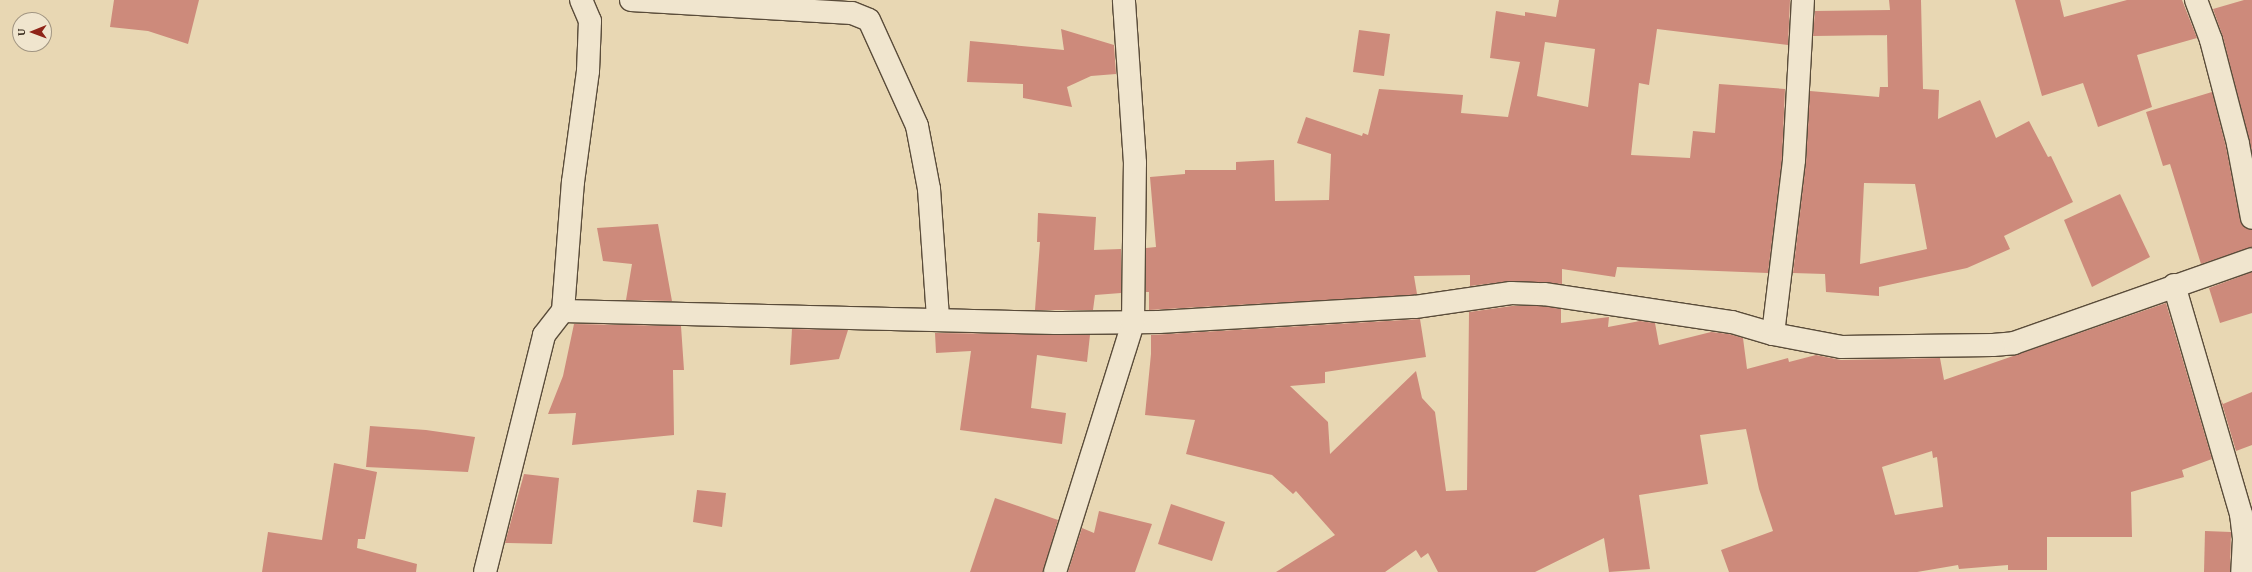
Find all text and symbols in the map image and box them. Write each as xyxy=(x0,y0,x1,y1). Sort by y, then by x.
north arrow xyxy=(12,12,52,52)
text: U xyxy=(13,28,29,36)

